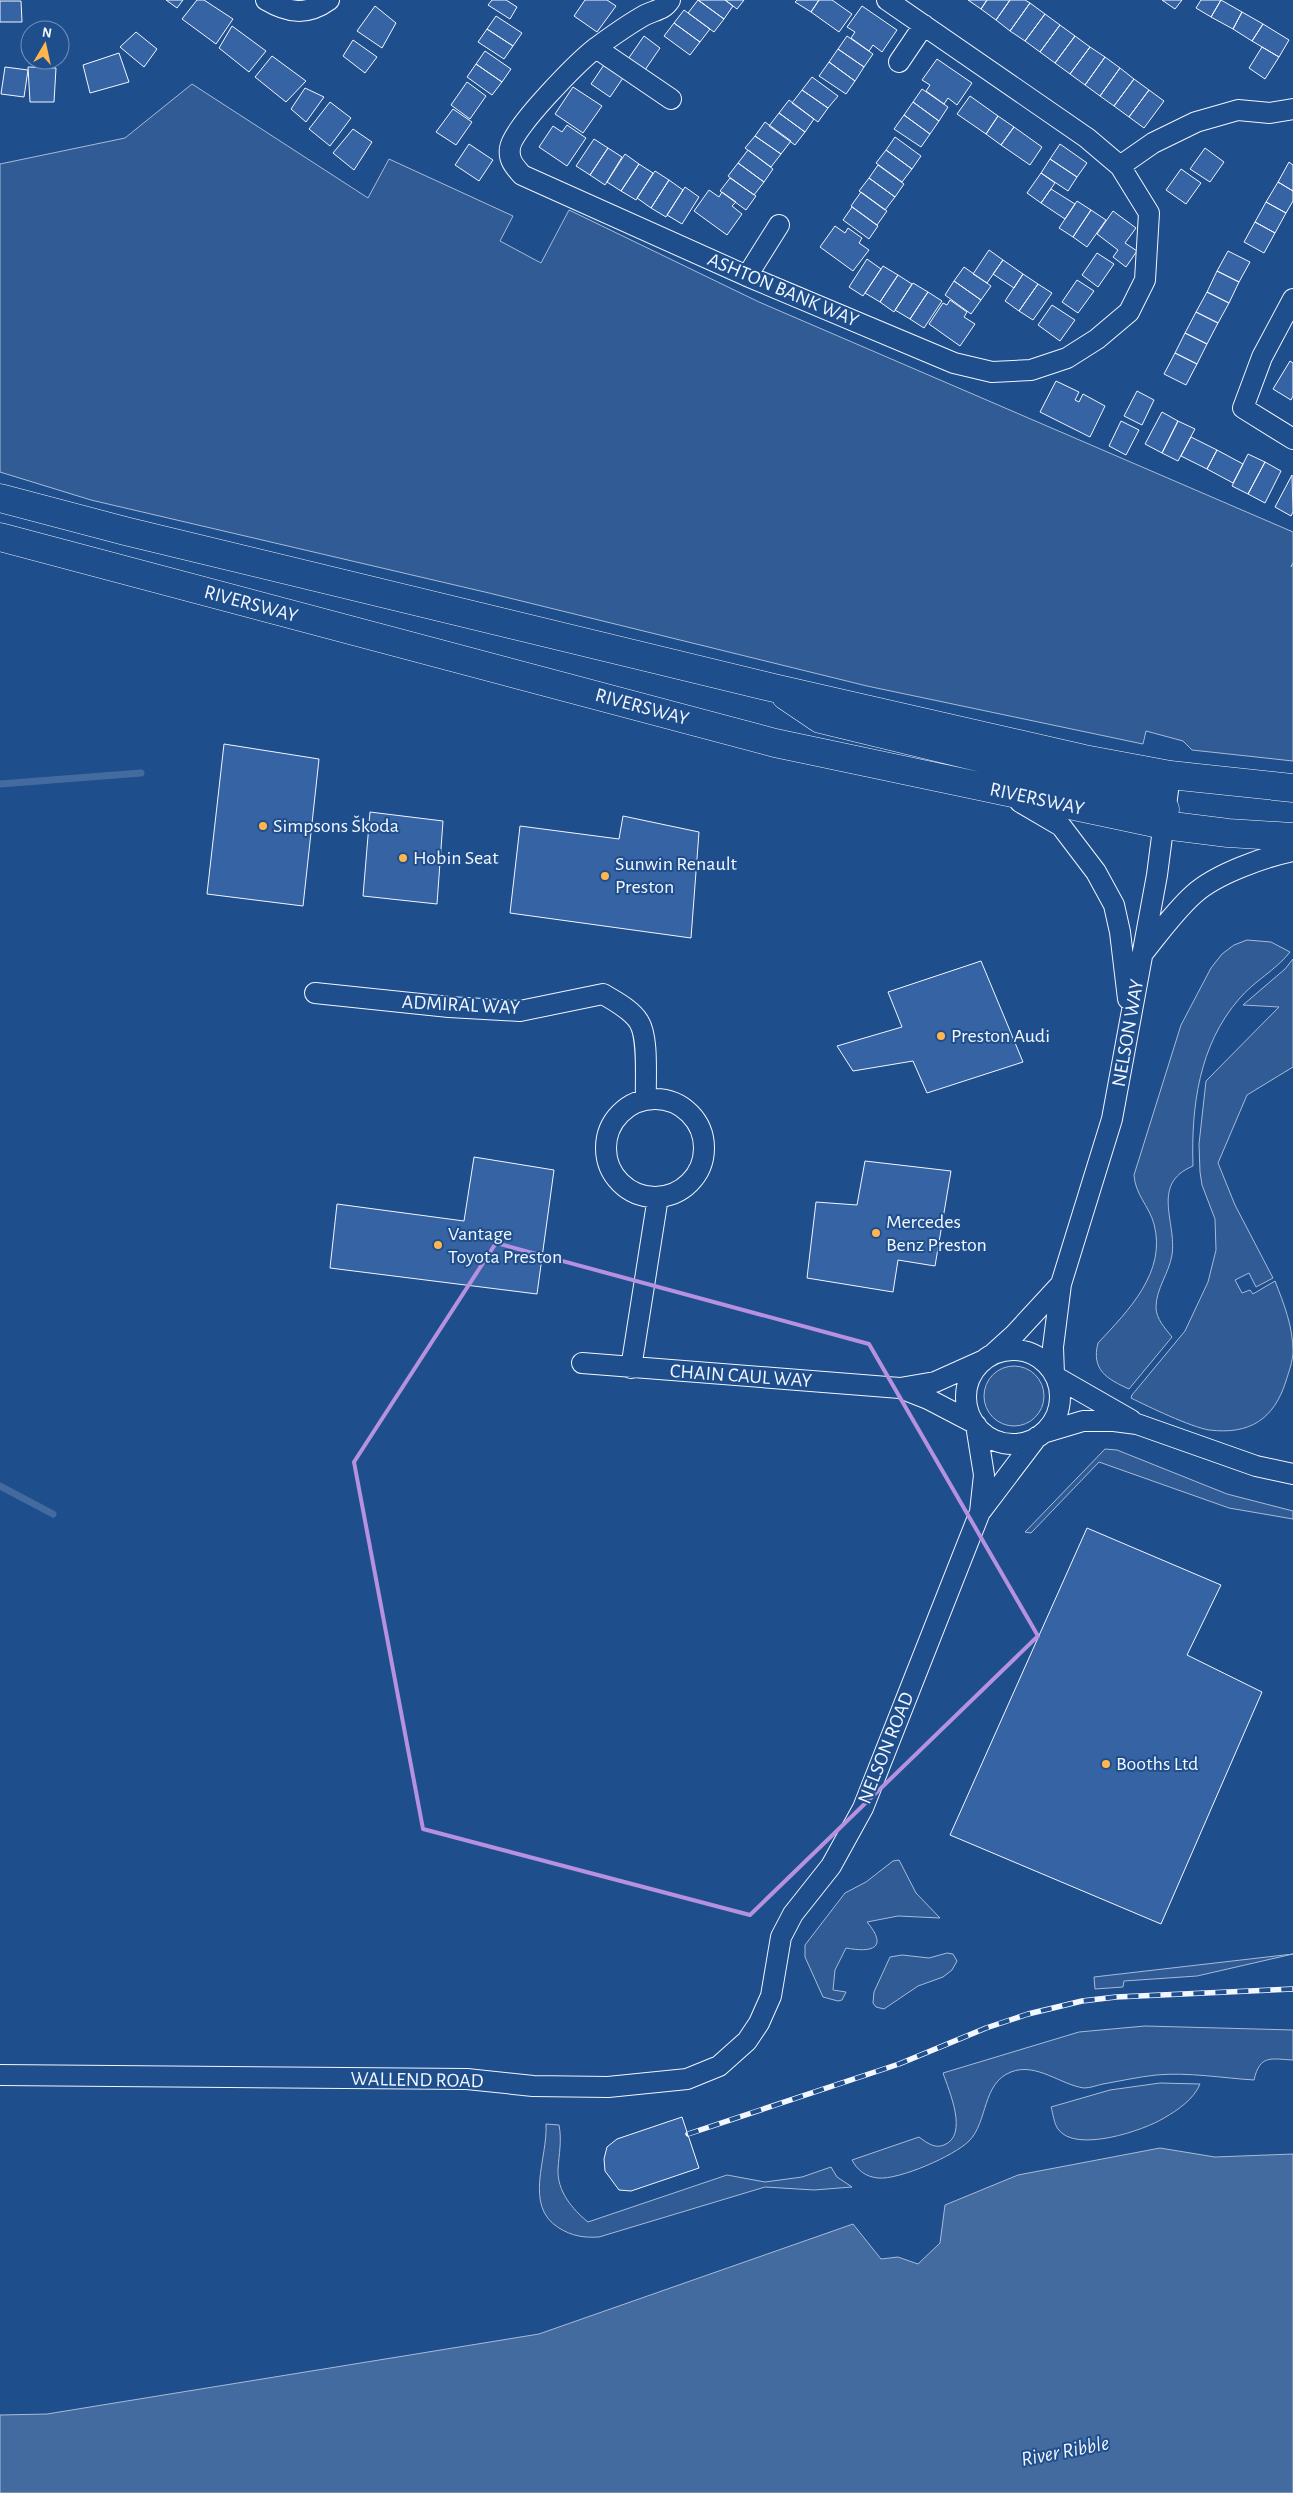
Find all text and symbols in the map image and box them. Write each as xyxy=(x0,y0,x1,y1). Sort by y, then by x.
north arrow xyxy=(20,20,70,70)
text: N xyxy=(41,25,53,41)
street label: ASHTON BANK WAY xyxy=(705,249,862,331)
street label: RIVERSWAY xyxy=(202,582,300,626)
street label: RIVERSWAY xyxy=(593,685,691,729)
street label: RIVERSWAY xyxy=(988,779,1087,819)
place label: Simpsons Škoda xyxy=(273,815,399,836)
marker: Simpsons Škoda xyxy=(257,820,269,832)
place label: Hobin Seat xyxy=(413,848,499,868)
marker: Hobin Seat xyxy=(397,852,409,864)
place label: Sunwin Renault Preston xyxy=(615,854,738,897)
marker: Sunwin Renault Preston xyxy=(599,870,611,882)
street label: NELSON WAY xyxy=(1109,977,1147,1089)
street label: ADMIRAL WAY xyxy=(401,992,521,1018)
place label: Preston Audi xyxy=(951,1026,1050,1046)
marker: Preston Audi xyxy=(935,1030,947,1042)
place label: Mercedes Benz Preston xyxy=(886,1212,987,1255)
place label: Vantage Toyota Preston xyxy=(448,1224,562,1267)
marker: Mercedes Benz Preston xyxy=(870,1227,882,1239)
marker: Vantage Toyota Preston xyxy=(432,1239,444,1251)
street label: CHAIN CAUL WAY xyxy=(669,1361,813,1391)
street label: NELSON ROAD xyxy=(855,1689,917,1807)
place label: Booths Ltd xyxy=(1116,1754,1198,1774)
marker: Booths Ltd xyxy=(1100,1758,1112,1770)
street label: WALLEND ROAD xyxy=(350,2069,484,2091)
water label: River Ribble xyxy=(1019,2432,1111,2470)

